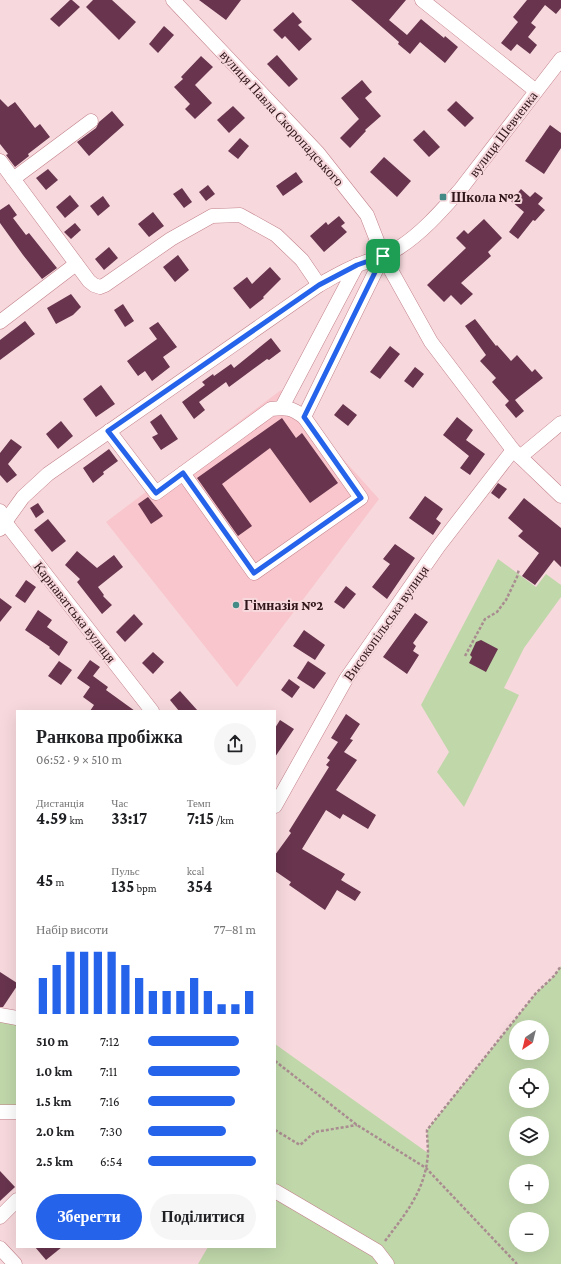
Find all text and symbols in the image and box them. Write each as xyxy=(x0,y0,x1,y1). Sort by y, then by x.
street label: вулиця Павла Скоропадського xyxy=(217,47,347,189)
street label: вулиця Шевченка xyxy=(465,87,541,180)
place label: Школа №2 xyxy=(451,189,521,205)
marker: Школа №2 xyxy=(438,192,448,202)
pin xyxy=(366,239,400,273)
icon: arrive xyxy=(372,245,394,267)
street label: Карнаватська вулиця xyxy=(31,558,120,666)
street label: Високопільська вулиця xyxy=(340,562,432,684)
place label: Гімназія №2 xyxy=(244,597,323,613)
marker: Гімназія №2 xyxy=(231,600,241,610)
button: share xyxy=(214,723,256,765)
text: Ранкова пробіжка xyxy=(36,727,183,747)
text: 06:52 · 9 × 510 m xyxy=(36,752,122,767)
text: Дистанція xyxy=(36,797,84,809)
text: Час xyxy=(111,797,128,809)
text: Темп xyxy=(187,797,211,809)
text: 4.59 xyxy=(36,809,67,828)
text: 33:17 xyxy=(111,809,147,828)
text: 7:15 xyxy=(187,809,214,828)
text: km xyxy=(67,814,84,826)
text: /km xyxy=(214,814,234,826)
text: Пульс xyxy=(111,865,140,877)
text: kcal xyxy=(187,865,204,877)
text: 45 xyxy=(36,871,53,890)
text: m xyxy=(53,876,64,888)
text: 135 xyxy=(111,877,134,896)
text: 354 xyxy=(187,877,212,896)
text: bpm xyxy=(134,882,157,894)
text: Набір висоти xyxy=(36,922,108,937)
text: 77–81 m xyxy=(213,922,256,937)
north arrow xyxy=(509,1020,549,1060)
map controls xyxy=(509,1020,549,1252)
text: 510 m xyxy=(36,1034,69,1049)
text: 7:12 xyxy=(100,1034,119,1049)
text: 1.0 km xyxy=(36,1064,73,1079)
text: 7:11 xyxy=(100,1064,117,1079)
button: locate xyxy=(509,1068,549,1108)
text: 1.5 km xyxy=(36,1094,71,1109)
text: 7:16 xyxy=(100,1094,120,1109)
button: layers xyxy=(509,1116,549,1156)
text: 2.0 km xyxy=(36,1124,74,1139)
text: 7:30 xyxy=(100,1124,122,1139)
text: 2.5 km xyxy=(36,1154,73,1169)
text: 6:54 xyxy=(100,1154,122,1169)
button: + xyxy=(509,1164,549,1204)
button: Зберегти xyxy=(36,1194,142,1240)
button: Поділитися xyxy=(150,1194,256,1240)
button: − xyxy=(509,1212,549,1252)

